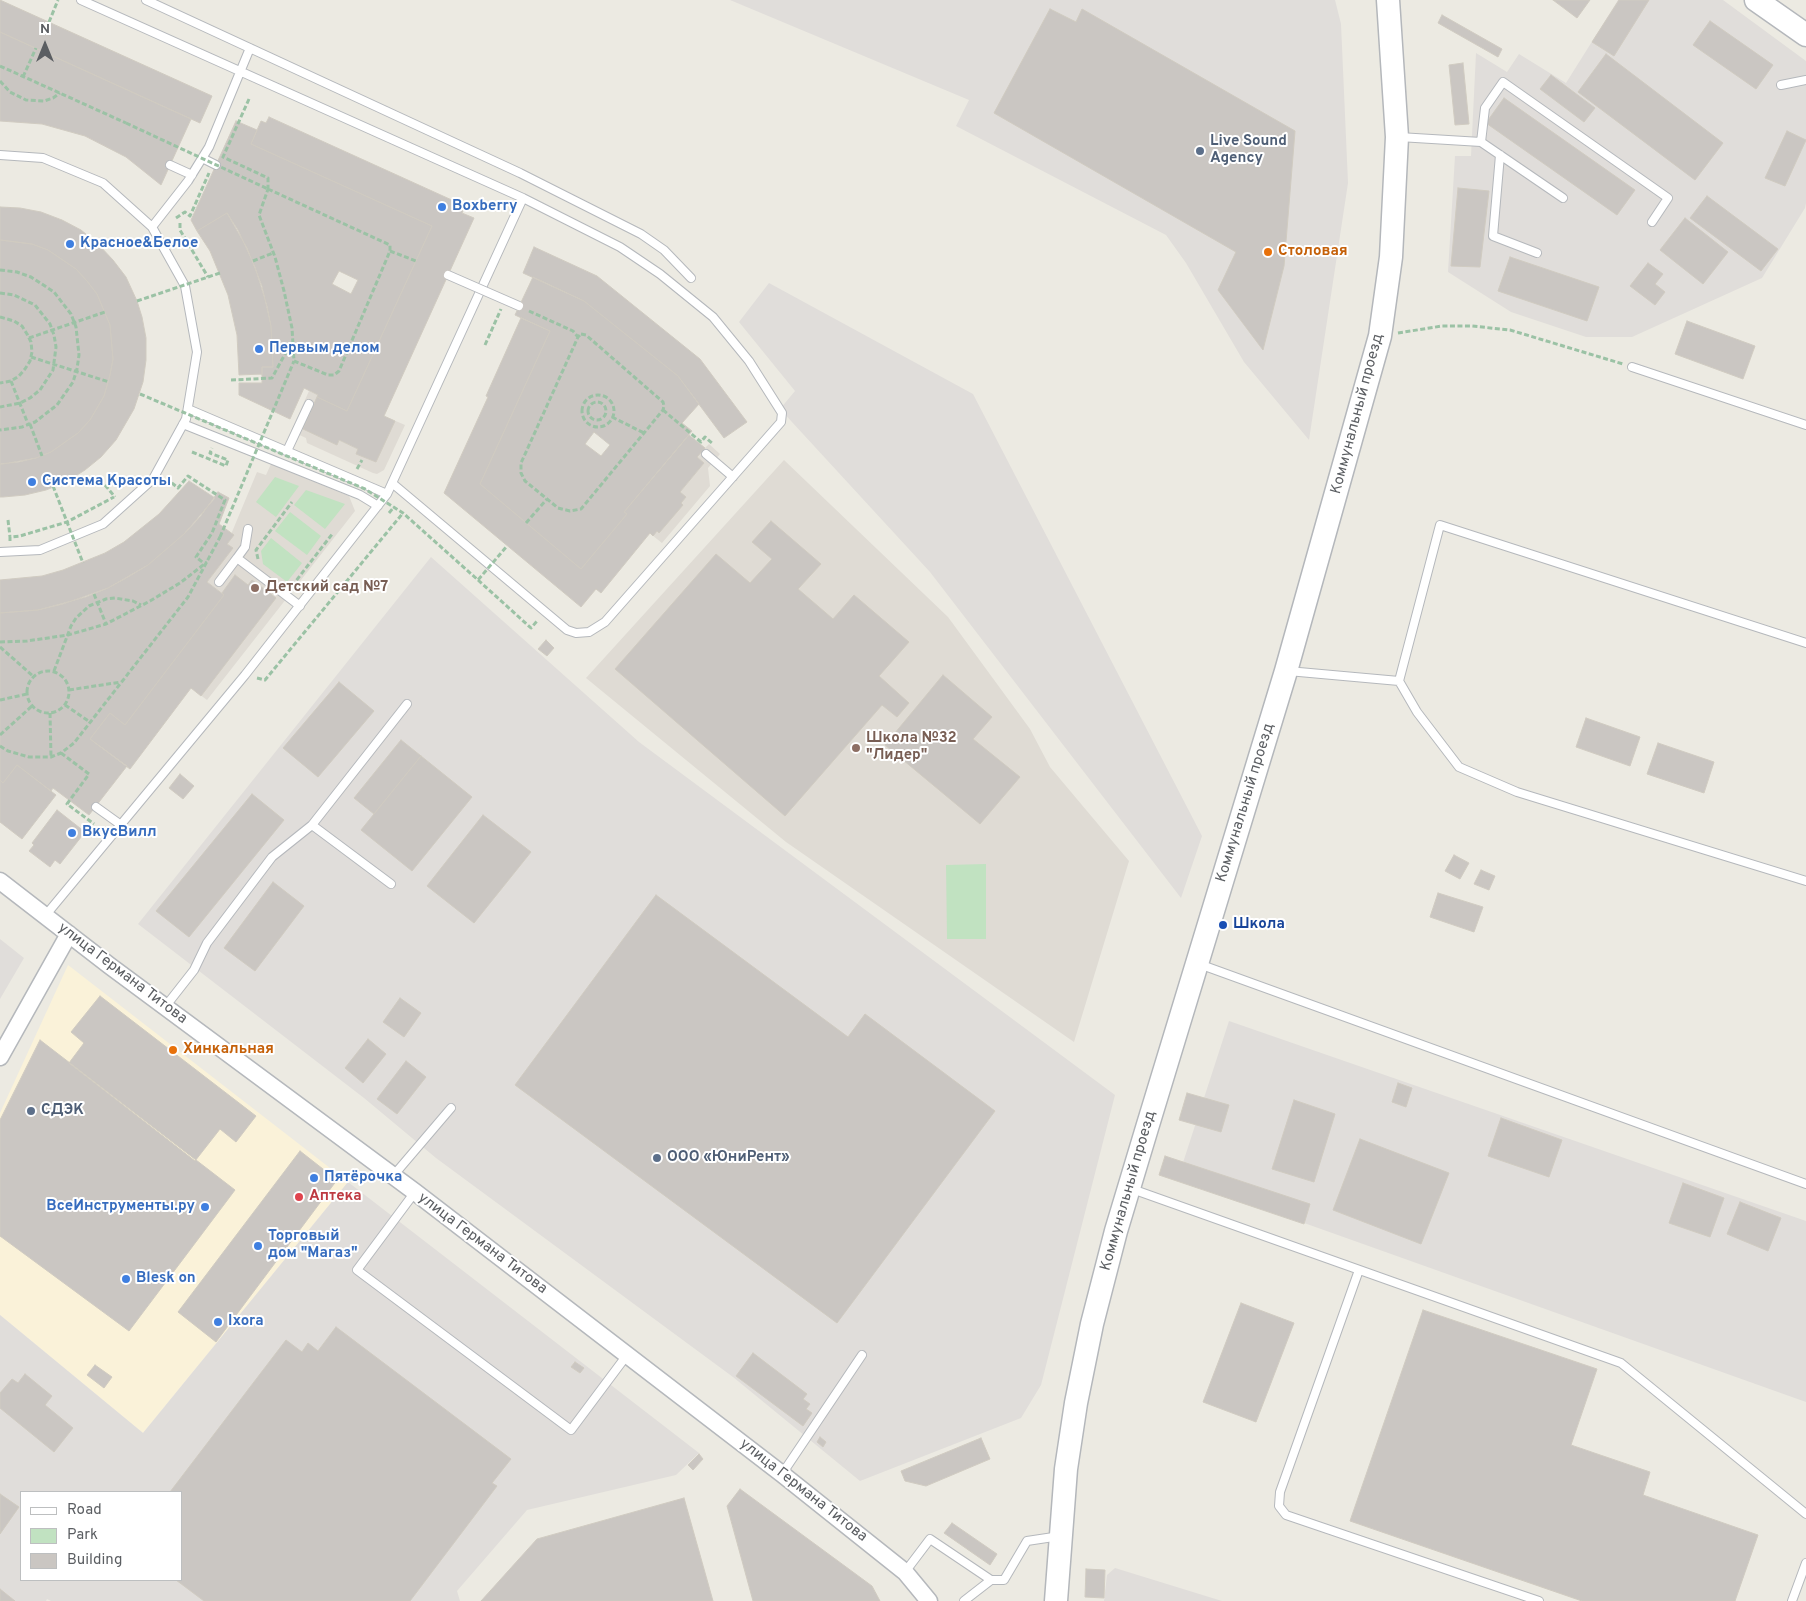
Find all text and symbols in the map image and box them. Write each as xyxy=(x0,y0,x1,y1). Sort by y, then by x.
north arrow xyxy=(20,20,70,70)
text: N xyxy=(40,21,50,38)
place label: Live Sound Agency xyxy=(1210,133,1287,168)
marker: Live Sound Agency xyxy=(1194,145,1206,157)
place label: Boxberry xyxy=(452,198,517,216)
marker: Boxberry xyxy=(436,201,448,213)
place label: Красное&Белое xyxy=(80,235,198,253)
marker: Красное&Белое xyxy=(64,238,76,250)
place label: Столовая xyxy=(1278,243,1348,261)
marker: Столовая xyxy=(1262,246,1274,258)
street label: Коммунальный проезд xyxy=(1328,332,1388,496)
place label: Первым делом xyxy=(269,340,380,358)
marker: Первым делом xyxy=(253,343,265,355)
place label: Система Красоты xyxy=(42,473,171,491)
marker: Система Красоты xyxy=(26,476,38,488)
place label: Детский сад №7 xyxy=(265,579,388,597)
marker: Детский сад №7 xyxy=(249,582,261,594)
street label: Коммунальный проезд xyxy=(1213,721,1279,885)
place label: Школа №32 "Лидер" xyxy=(866,730,957,765)
marker: Школа №32 "Лидер" xyxy=(850,742,862,754)
place label: ВкусВилл xyxy=(82,824,157,842)
marker: ВкусВилл xyxy=(66,827,78,839)
place label: Школа xyxy=(1233,916,1285,934)
marker: Школа xyxy=(1217,919,1229,931)
street label: улица Германа Титова xyxy=(54,920,190,1028)
place label: Хинкальная xyxy=(183,1041,274,1059)
marker: Хинкальная xyxy=(167,1044,179,1056)
place label: СДЭК xyxy=(41,1102,84,1120)
marker: СДЭК xyxy=(25,1105,37,1117)
street label: Коммунальный проезд xyxy=(1098,1109,1160,1273)
place label: ООО «ЮниРент» xyxy=(667,1149,790,1167)
marker: ООО «ЮниРент» xyxy=(651,1152,663,1164)
place label: Пятёрочка xyxy=(324,1169,402,1187)
marker: Пятёрочка xyxy=(308,1172,320,1184)
place label: Аптека xyxy=(309,1188,362,1206)
street label: улица Германа Титова xyxy=(414,1190,550,1298)
marker: Аптека xyxy=(293,1191,305,1203)
place label: ВсеИнструменты.ру xyxy=(46,1198,195,1216)
marker: ВсеИнструменты.ру xyxy=(199,1201,211,1213)
place label: Торговый дом "Магаз" xyxy=(268,1228,358,1263)
marker: Торговый дом "Магаз" xyxy=(252,1240,264,1252)
place label: Blesk on xyxy=(136,1270,196,1288)
marker: Blesk on xyxy=(120,1273,132,1285)
place label: Ixora xyxy=(228,1313,264,1331)
marker: Ixora xyxy=(212,1316,224,1328)
street label: улица Германа Титова xyxy=(736,1436,870,1546)
legend xyxy=(20,1491,182,1581)
text: Road xyxy=(67,1501,102,1520)
text: Park xyxy=(67,1526,98,1545)
text: Building xyxy=(67,1551,122,1570)

